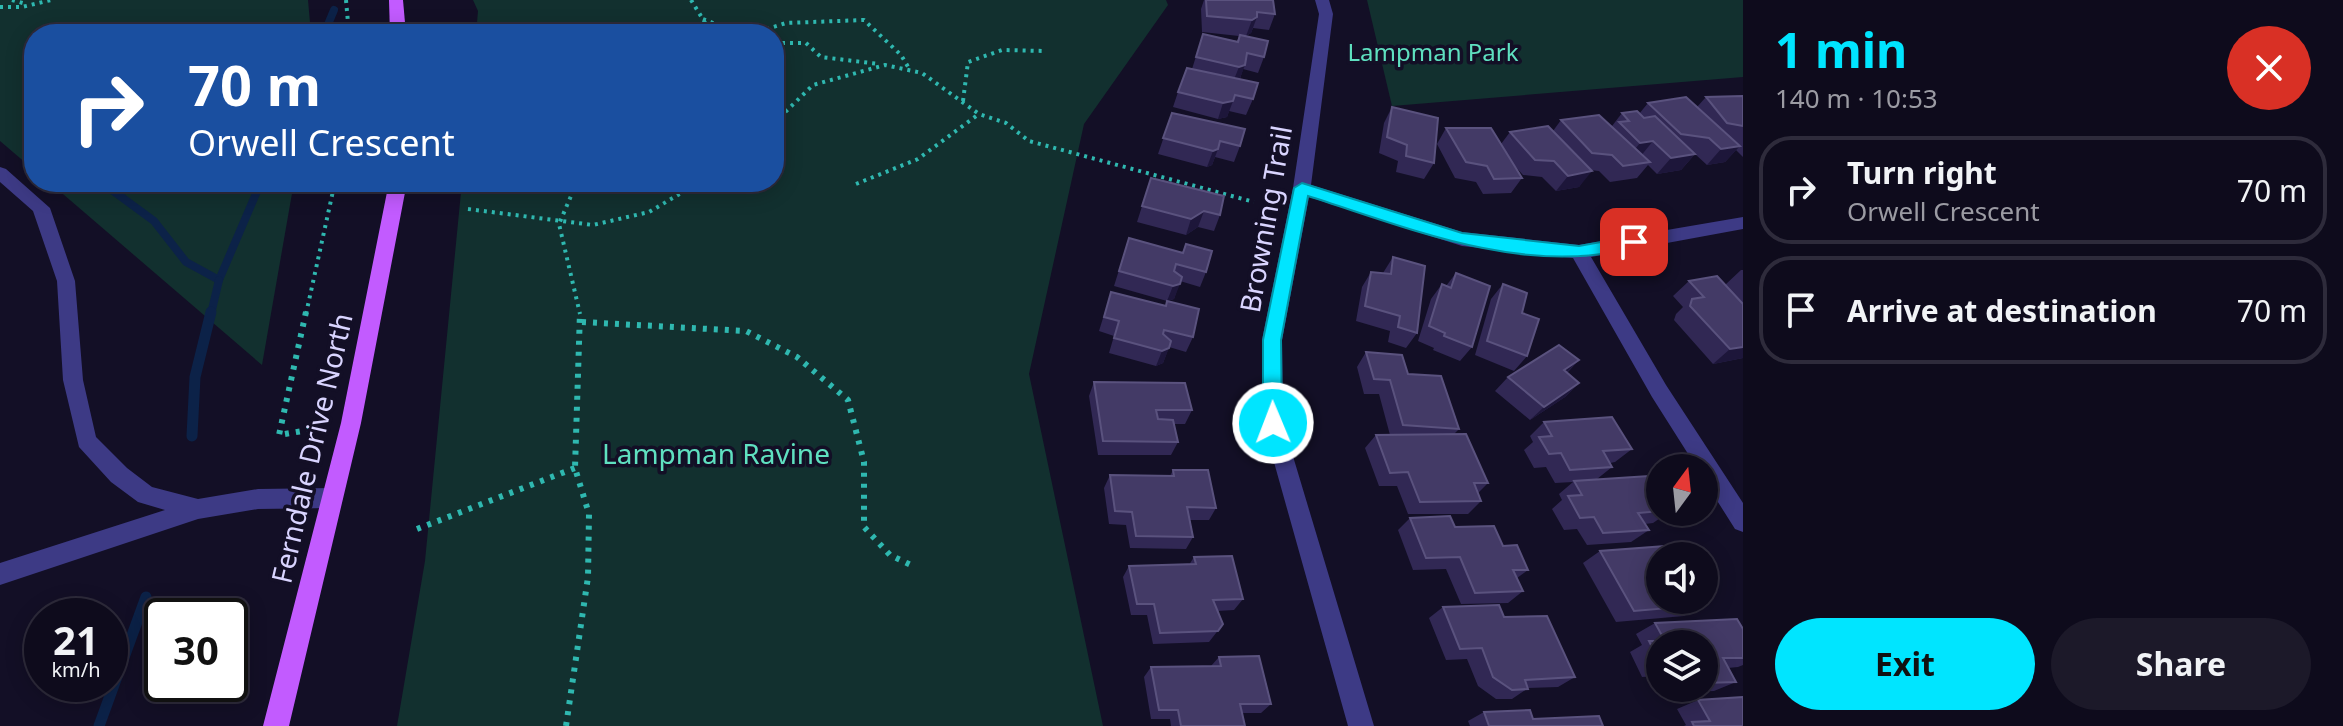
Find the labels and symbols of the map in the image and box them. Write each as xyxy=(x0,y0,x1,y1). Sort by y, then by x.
park label: Lampman Park xyxy=(1348,35,1519,68)
street label: Browning Trail xyxy=(1230,123,1300,315)
pin xyxy=(1600,208,1668,276)
street label: Ferndale Drive North xyxy=(261,309,361,587)
position arrow xyxy=(1231,381,1315,465)
park label: Lampman Ravine xyxy=(602,434,830,472)
north arrow xyxy=(1646,454,1718,526)
speed limit sign: 30 xyxy=(144,598,248,702)

